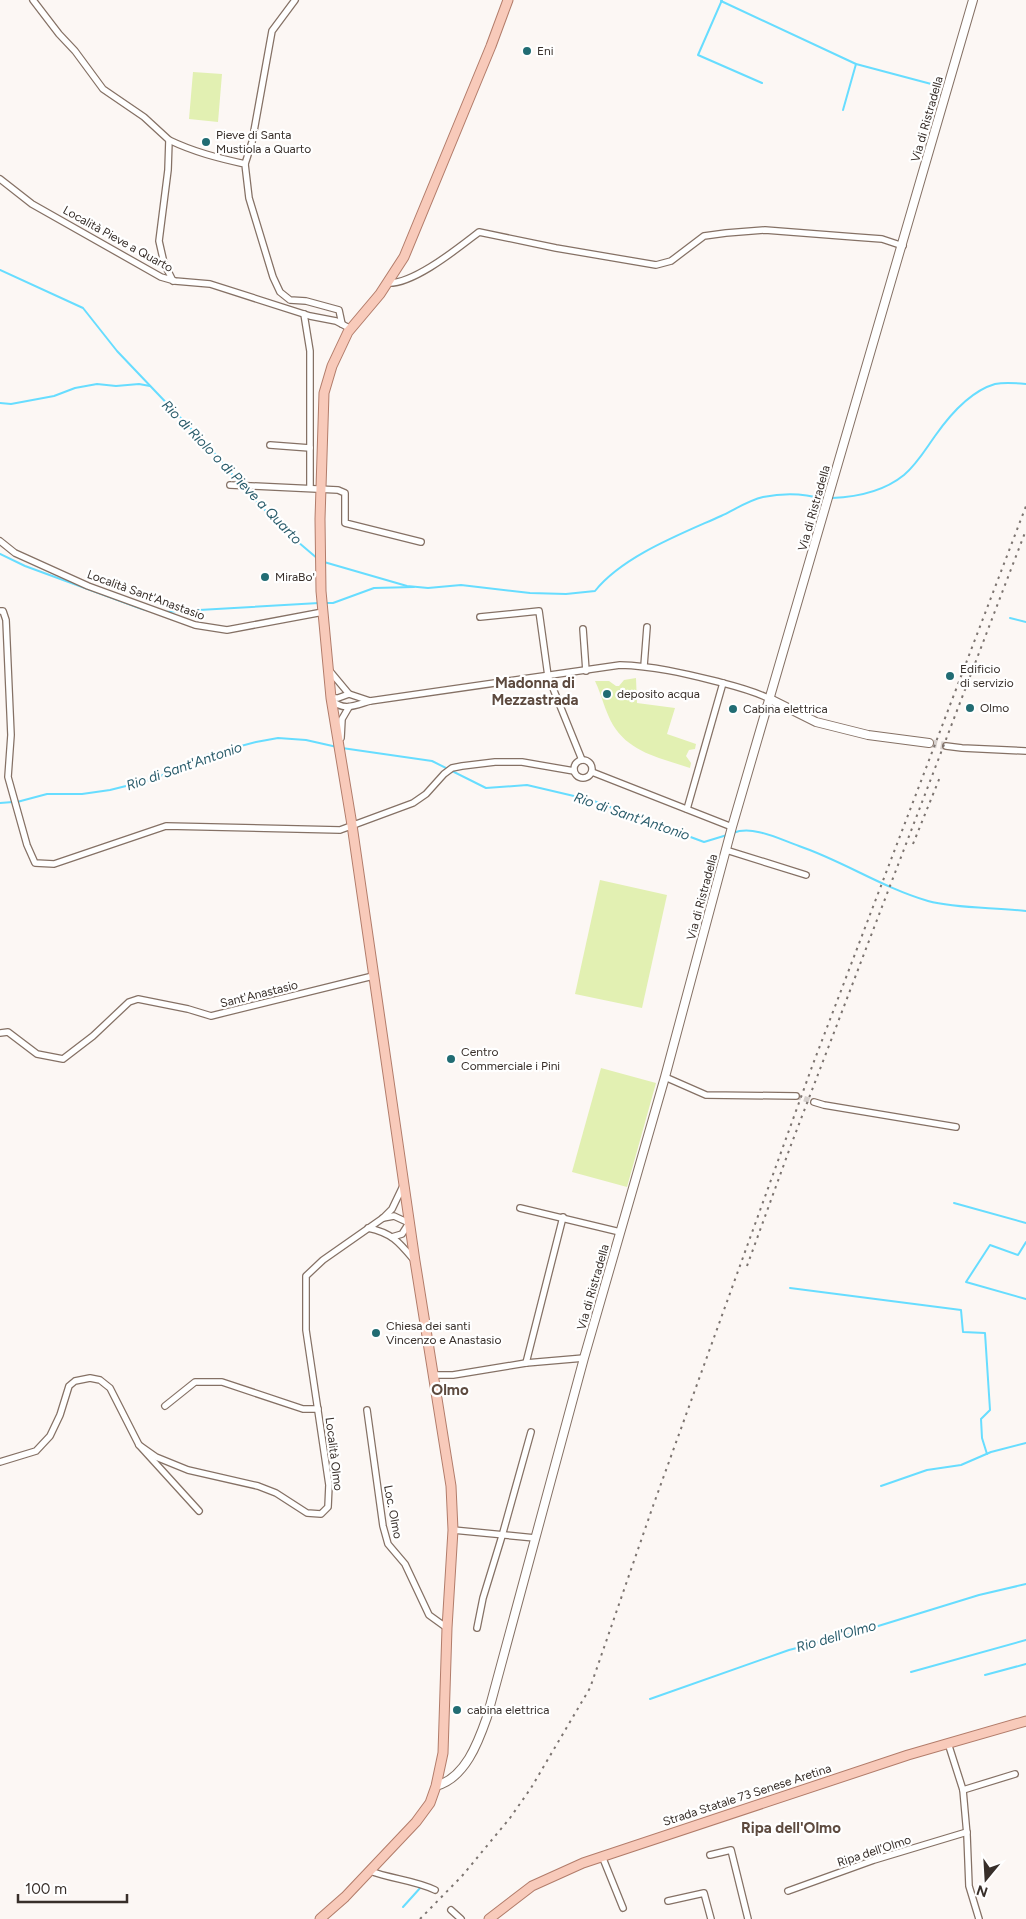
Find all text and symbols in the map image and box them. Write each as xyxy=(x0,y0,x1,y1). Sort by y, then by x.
place label: Eni xyxy=(537,44,554,58)
marker: Eni xyxy=(521,45,533,57)
street label: Via di Ristradella xyxy=(908,75,946,163)
place label: Pieve di Santa Mustiola a Quarto xyxy=(216,128,311,156)
marker: Pieve di Santa Mustiola a Quarto xyxy=(200,136,212,148)
street label: Località Pieve a Quarto xyxy=(61,203,175,275)
water label: Rio di Riolo o di Pieve a Quarto xyxy=(158,397,305,548)
street label: Via di Ristradella xyxy=(795,464,833,552)
street label: Località Sant'Anastasio xyxy=(85,567,207,623)
place label: MiraBo' xyxy=(275,570,315,584)
marker: MiraBo' xyxy=(259,571,271,583)
place label: Edificio di servizio xyxy=(960,662,1014,690)
marker: Edificio di servizio xyxy=(944,670,956,682)
district label: Madonna di Mezzastrada xyxy=(491,674,579,709)
place label: deposito acqua xyxy=(617,687,700,701)
marker: deposito acqua xyxy=(601,688,613,700)
place label: Olmo xyxy=(980,701,1009,715)
place label: Cabina elettrica xyxy=(743,702,828,716)
marker: Olmo xyxy=(964,702,976,714)
marker: Cabina elettrica xyxy=(727,703,739,715)
water label: Rio di Sant'Antonio xyxy=(124,739,244,794)
water label: Rio di Sant'Antonio xyxy=(572,789,692,844)
street label: Via di Ristradella xyxy=(684,852,720,942)
street label: Sant'Anastasio xyxy=(219,978,299,1010)
place label: Centro Commerciale i Pini xyxy=(461,1045,560,1073)
marker: Centro Commerciale i Pini xyxy=(445,1053,457,1065)
street label: Via di Ristradella xyxy=(574,1243,612,1331)
place label: Chiesa dei santi Vincenzo e Anastasio xyxy=(386,1319,501,1347)
marker: Chiesa dei santi Vincenzo e Anastasio xyxy=(370,1327,382,1339)
district label: Olmo xyxy=(431,1381,469,1399)
street label: Località Olmo xyxy=(323,1416,345,1492)
street label: Loc. Olmo xyxy=(381,1484,405,1540)
water label: Rio dell'Olmo xyxy=(794,1617,878,1656)
place label: cabina elettrica xyxy=(467,1703,549,1717)
marker: cabina elettrica xyxy=(451,1704,463,1716)
street label: Strada Statale 73 Senese Aretina xyxy=(661,1761,833,1829)
district label: Ripa dell'Olmo xyxy=(741,1819,841,1837)
street label: Ripa dell'Olmo xyxy=(835,1832,913,1870)
north arrow xyxy=(961,1854,1011,1904)
scale bar xyxy=(18,1872,126,1904)
text: 100 m xyxy=(25,1880,67,1898)
text: N xyxy=(974,1881,990,1901)

